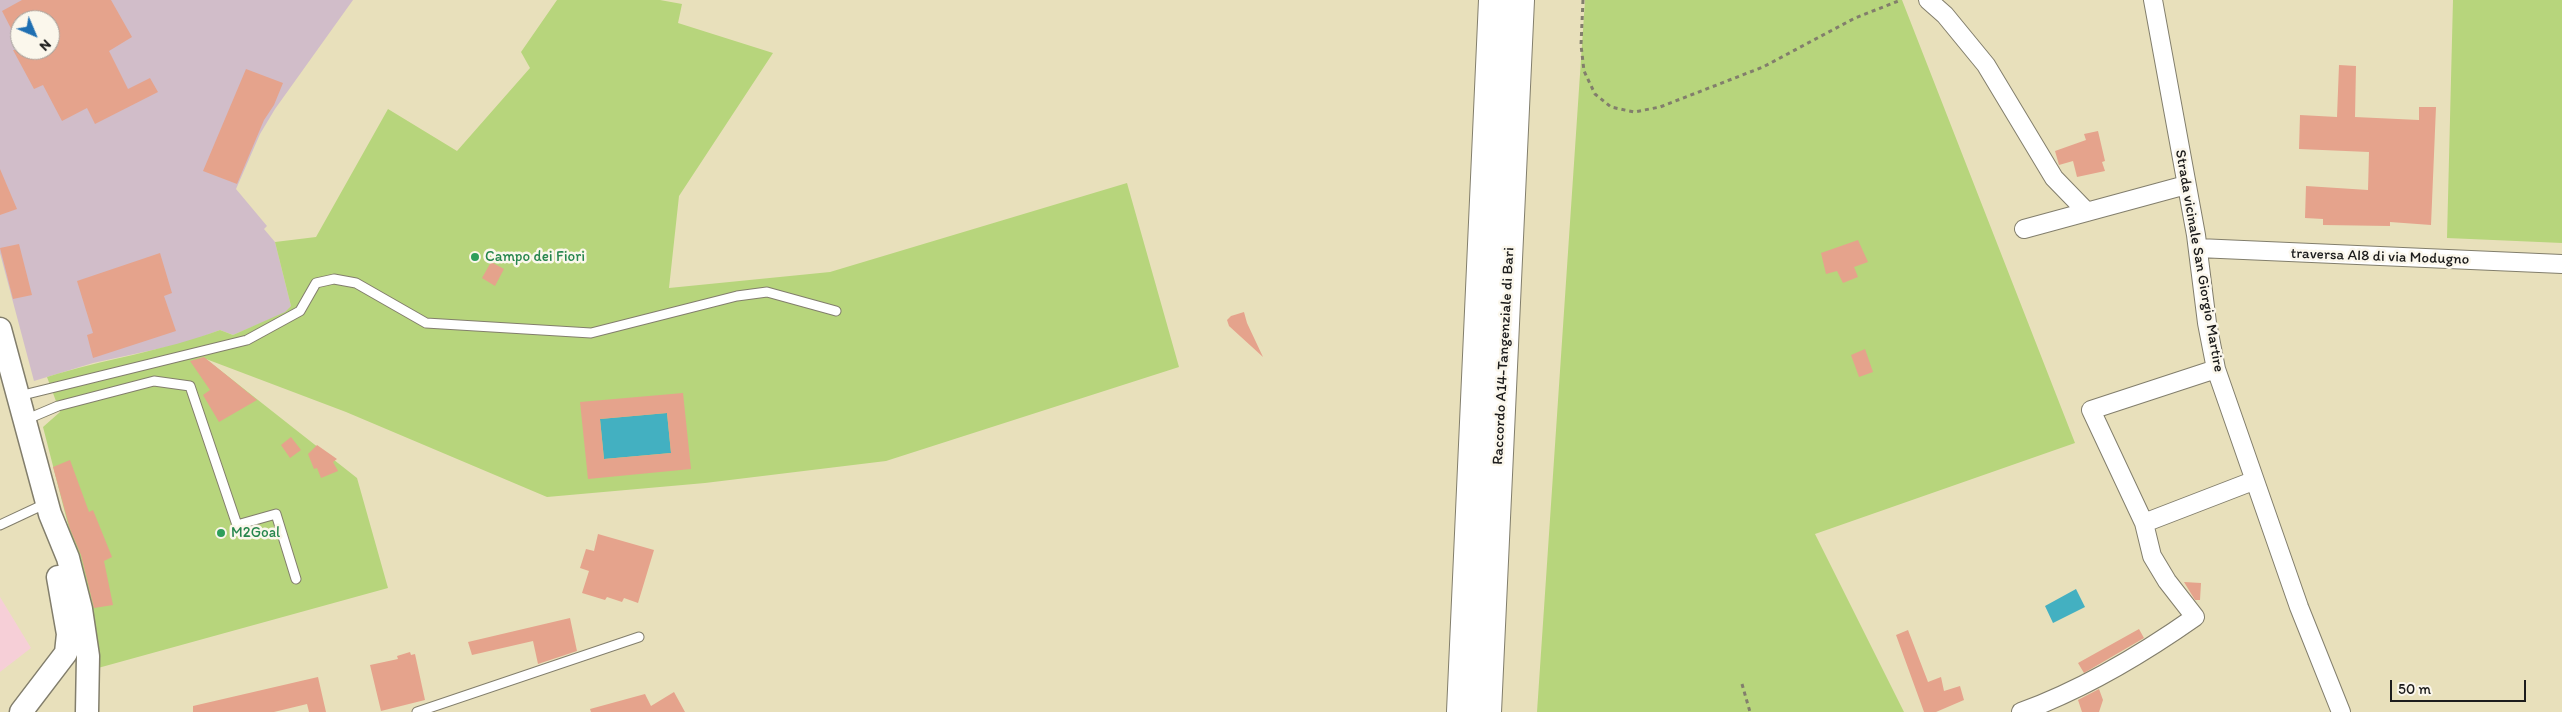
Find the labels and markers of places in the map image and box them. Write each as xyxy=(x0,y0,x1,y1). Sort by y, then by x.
place label: Campo dei Fiori xyxy=(485,248,585,266)
marker: Campo dei Fiori xyxy=(469,251,481,263)
place label: M2Goal xyxy=(231,524,280,542)
marker: M2Goal xyxy=(215,527,227,539)

